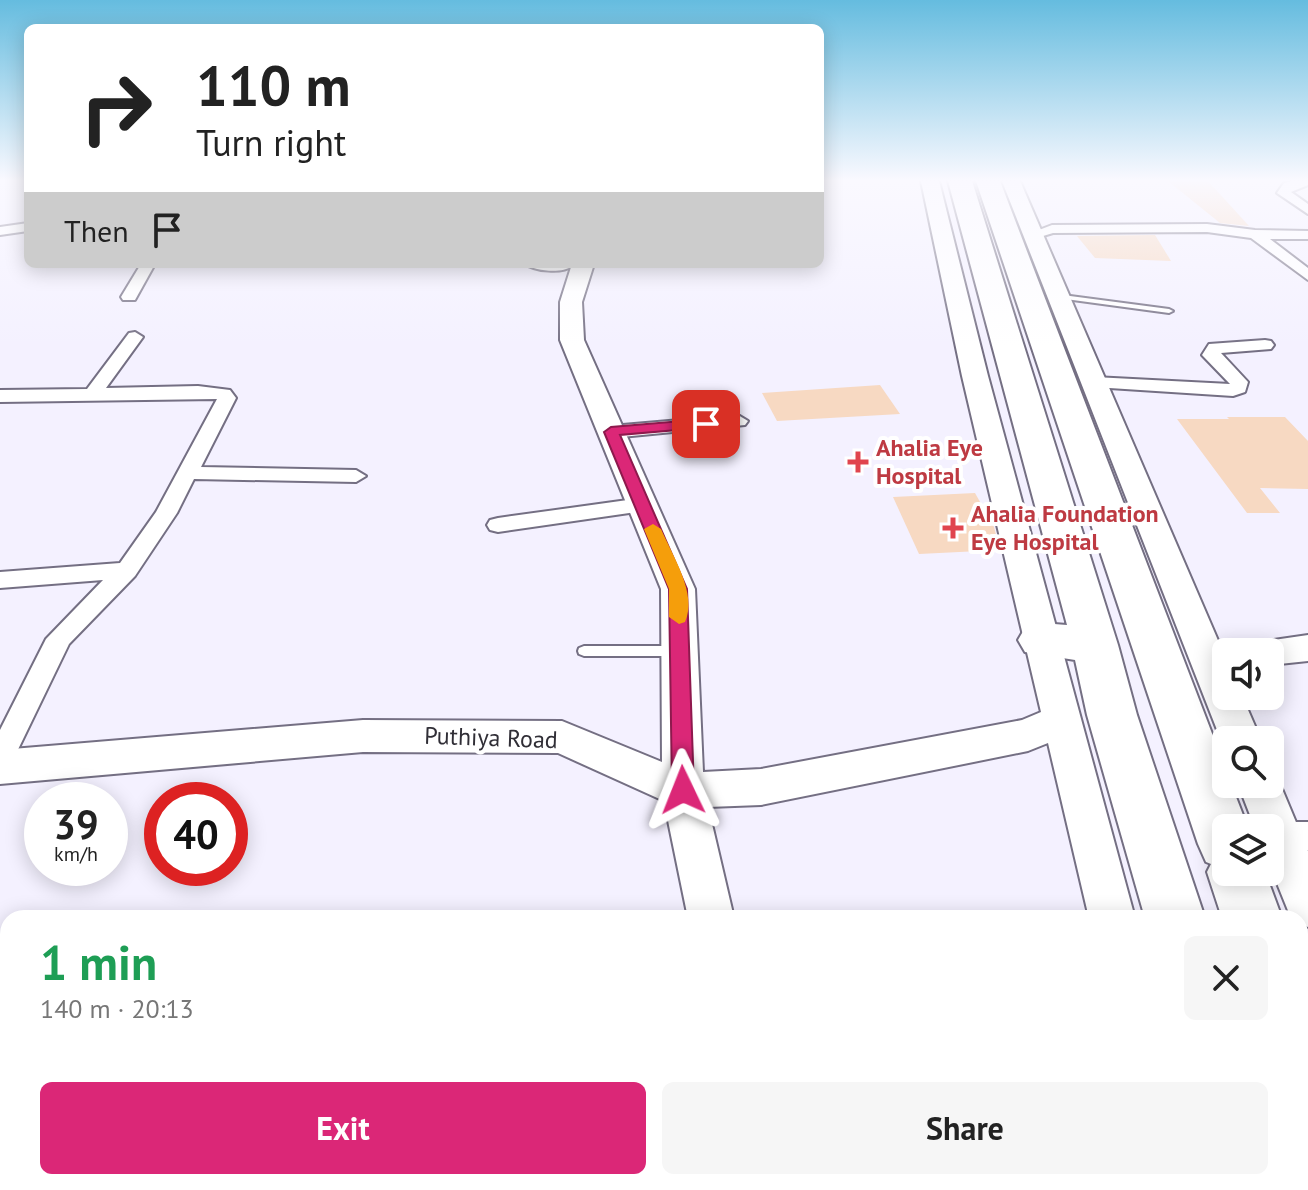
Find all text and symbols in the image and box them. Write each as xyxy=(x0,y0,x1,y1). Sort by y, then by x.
text: 110 m xyxy=(196,49,351,121)
icon: right xyxy=(64,56,168,160)
text: Turn right xyxy=(196,119,346,166)
icon: arrive xyxy=(145,208,189,252)
text: Then xyxy=(64,211,129,250)
pin xyxy=(672,390,740,458)
icon: arrive xyxy=(684,402,728,446)
place label: Ahalia Eye Hospital xyxy=(876,432,983,491)
marker: Ahalia Eye Hospital xyxy=(847,451,869,473)
place label: Ahalia Foundation Eye Hospital xyxy=(971,498,1159,557)
marker: Ahalia Foundation Eye Hospital xyxy=(942,517,964,539)
map controls xyxy=(1212,638,1284,886)
button: sound xyxy=(1212,638,1284,710)
street label: Puthiya Road xyxy=(424,720,558,755)
button: search xyxy=(1212,726,1284,798)
position arrow xyxy=(641,748,725,832)
speed limit sign: 40 xyxy=(144,782,248,886)
text: 39 xyxy=(53,798,99,850)
button: layers xyxy=(1212,814,1284,886)
text: km/h xyxy=(54,841,98,867)
text: 1 min xyxy=(40,931,157,993)
button: close xyxy=(1184,936,1268,1020)
text: 140 m · 20:13 xyxy=(40,992,194,1025)
button: Exit xyxy=(40,1082,646,1174)
button: Share xyxy=(662,1082,1268,1174)

